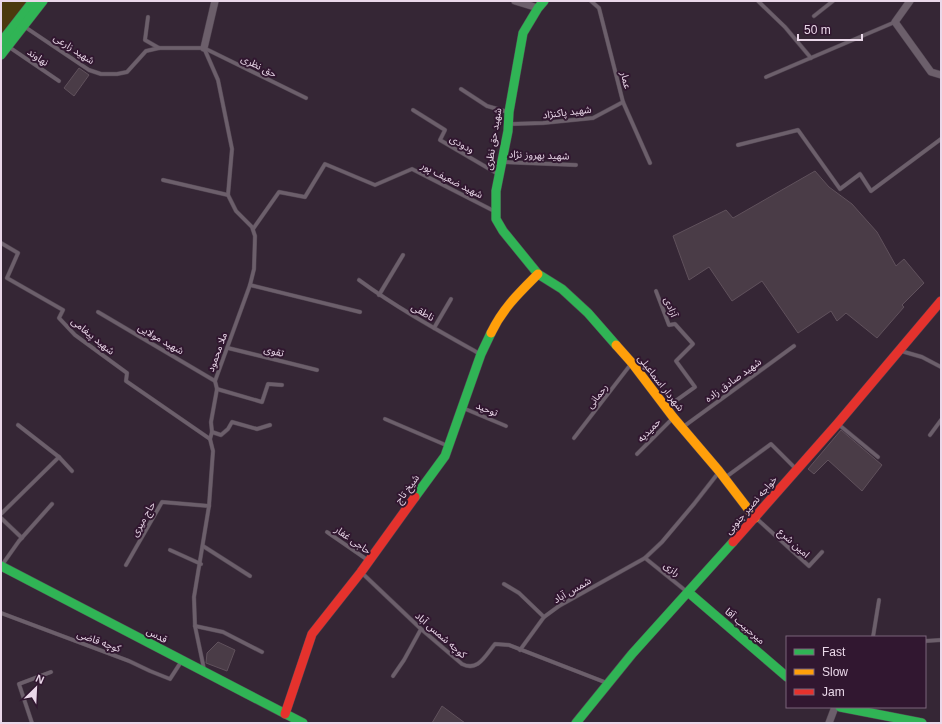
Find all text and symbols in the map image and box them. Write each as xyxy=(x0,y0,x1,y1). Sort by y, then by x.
scale bar xyxy=(798,16,862,42)
text: 50 m xyxy=(804,23,831,37)
street label: شهید زارعی xyxy=(51,32,97,67)
street label: نهاوند xyxy=(25,46,51,69)
street label: حق نظری xyxy=(239,53,279,80)
street label: عمار xyxy=(617,69,633,90)
street label: شهید پاکنژاد xyxy=(542,104,592,122)
street label: شهید حق نظری xyxy=(483,107,504,171)
street label: ودودی xyxy=(447,133,476,156)
street label: شهید بهروز نژاد xyxy=(508,148,570,163)
street label: شهید ضعیف پور xyxy=(418,159,485,201)
street label: آزادی xyxy=(661,295,680,320)
street label: ناطقی xyxy=(410,301,437,323)
street label: شهید پیغامی xyxy=(69,315,117,358)
street label: شهید مولایی xyxy=(136,322,186,357)
street label: ملا محمود xyxy=(205,331,230,373)
street label: تقوی xyxy=(263,343,285,360)
street label: شهردار اسماعیلی xyxy=(635,353,686,414)
street label: شهید صادق زاده xyxy=(703,356,764,405)
street label: رحمانی xyxy=(584,381,611,411)
street label: توحید xyxy=(474,400,500,419)
street label: حمیدیه xyxy=(635,416,663,444)
street label: شیخ تاج xyxy=(393,472,423,507)
street label: خواجه نصیر جنوبی xyxy=(723,474,780,537)
street label: حاج میری xyxy=(129,499,159,539)
street label: حاجی غفار xyxy=(331,523,373,557)
street label: امین شرع xyxy=(775,526,812,561)
street label: رازی xyxy=(661,559,682,580)
street label: شمس آباد xyxy=(551,575,593,605)
street label: میرحبیب آقا xyxy=(722,606,767,647)
street label: کوچه شمس آباد xyxy=(412,610,469,662)
street label: قدس xyxy=(145,625,170,645)
street label: کوچه قاضی xyxy=(75,628,123,655)
legend xyxy=(786,636,926,708)
text: Fast xyxy=(822,645,846,659)
text: Slow xyxy=(822,665,848,679)
north arrow xyxy=(16,668,56,708)
text: N xyxy=(34,672,46,686)
text: Jam xyxy=(822,685,845,699)

